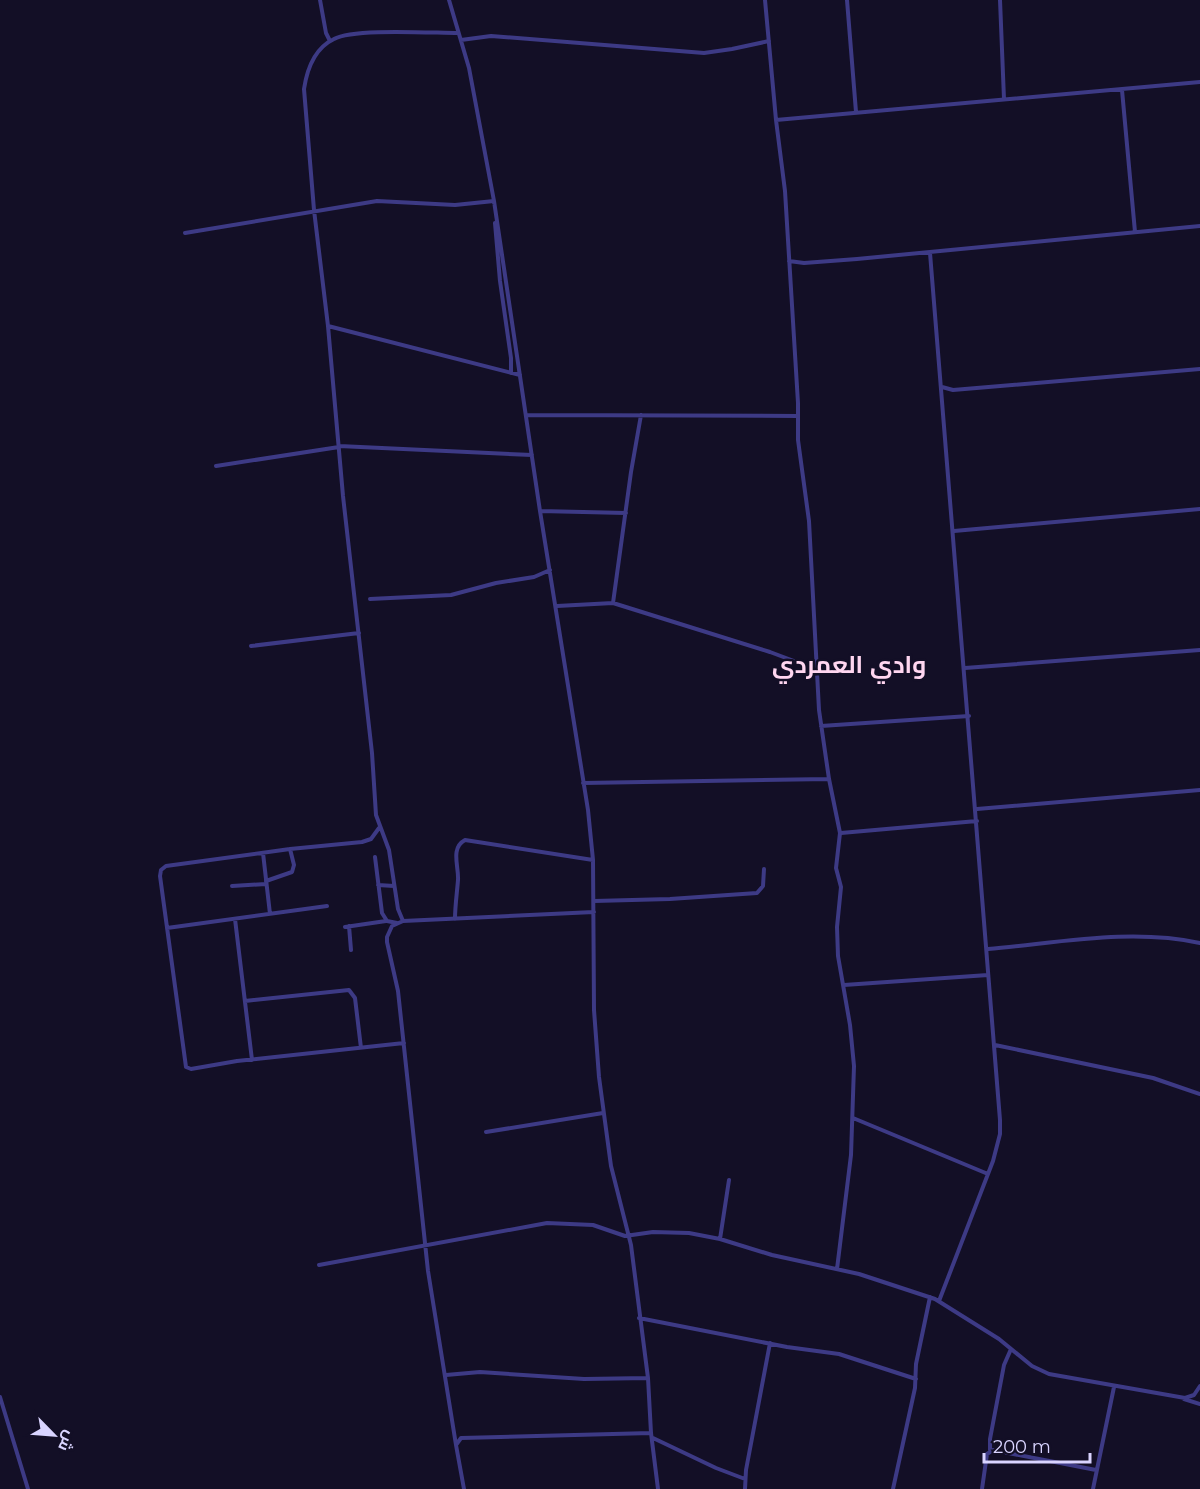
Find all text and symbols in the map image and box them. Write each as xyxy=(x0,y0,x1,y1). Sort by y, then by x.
district label: وادي العمردي xyxy=(772,650,926,684)
north arrow xyxy=(24,1405,84,1465)
scale bar xyxy=(984,1426,1090,1464)
text: ش xyxy=(54,1428,80,1454)
text: 200 m xyxy=(993,1436,1051,1458)

